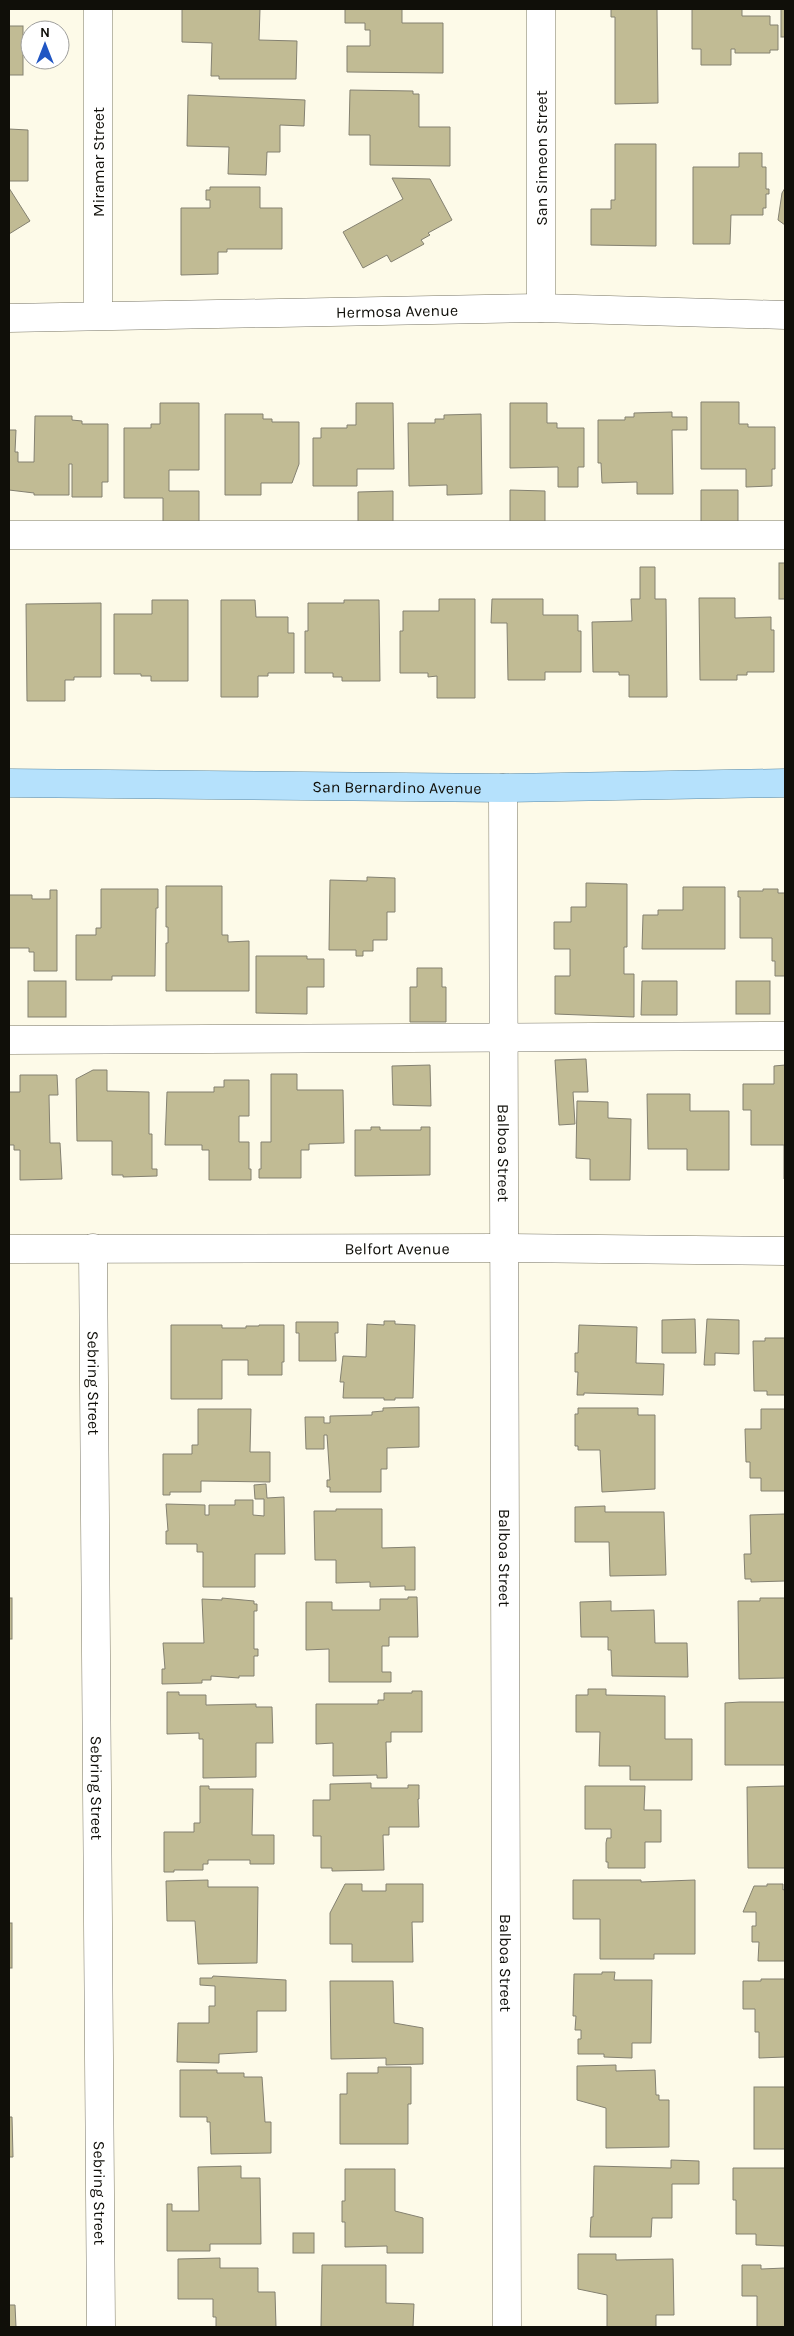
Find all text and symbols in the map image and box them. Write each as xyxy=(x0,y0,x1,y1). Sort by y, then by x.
north arrow xyxy=(20,20,70,70)
text: N xyxy=(40,24,50,41)
street label: San Simeon Street xyxy=(532,90,551,226)
street label: Miramar Street xyxy=(89,107,108,217)
street label: Hermosa Avenue xyxy=(336,300,458,321)
street label: San Bernardino Avenue xyxy=(312,777,482,797)
street label: Balboa Street xyxy=(494,1104,514,1202)
street label: Belfort Avenue xyxy=(344,1239,450,1258)
street label: Sebring Street xyxy=(84,1331,104,1435)
street label: Balboa Street xyxy=(495,1509,515,1607)
street label: Sebring Street xyxy=(87,1736,107,1840)
street label: Balboa Street xyxy=(496,1914,516,2012)
street label: Sebring Street xyxy=(90,2141,110,2245)

